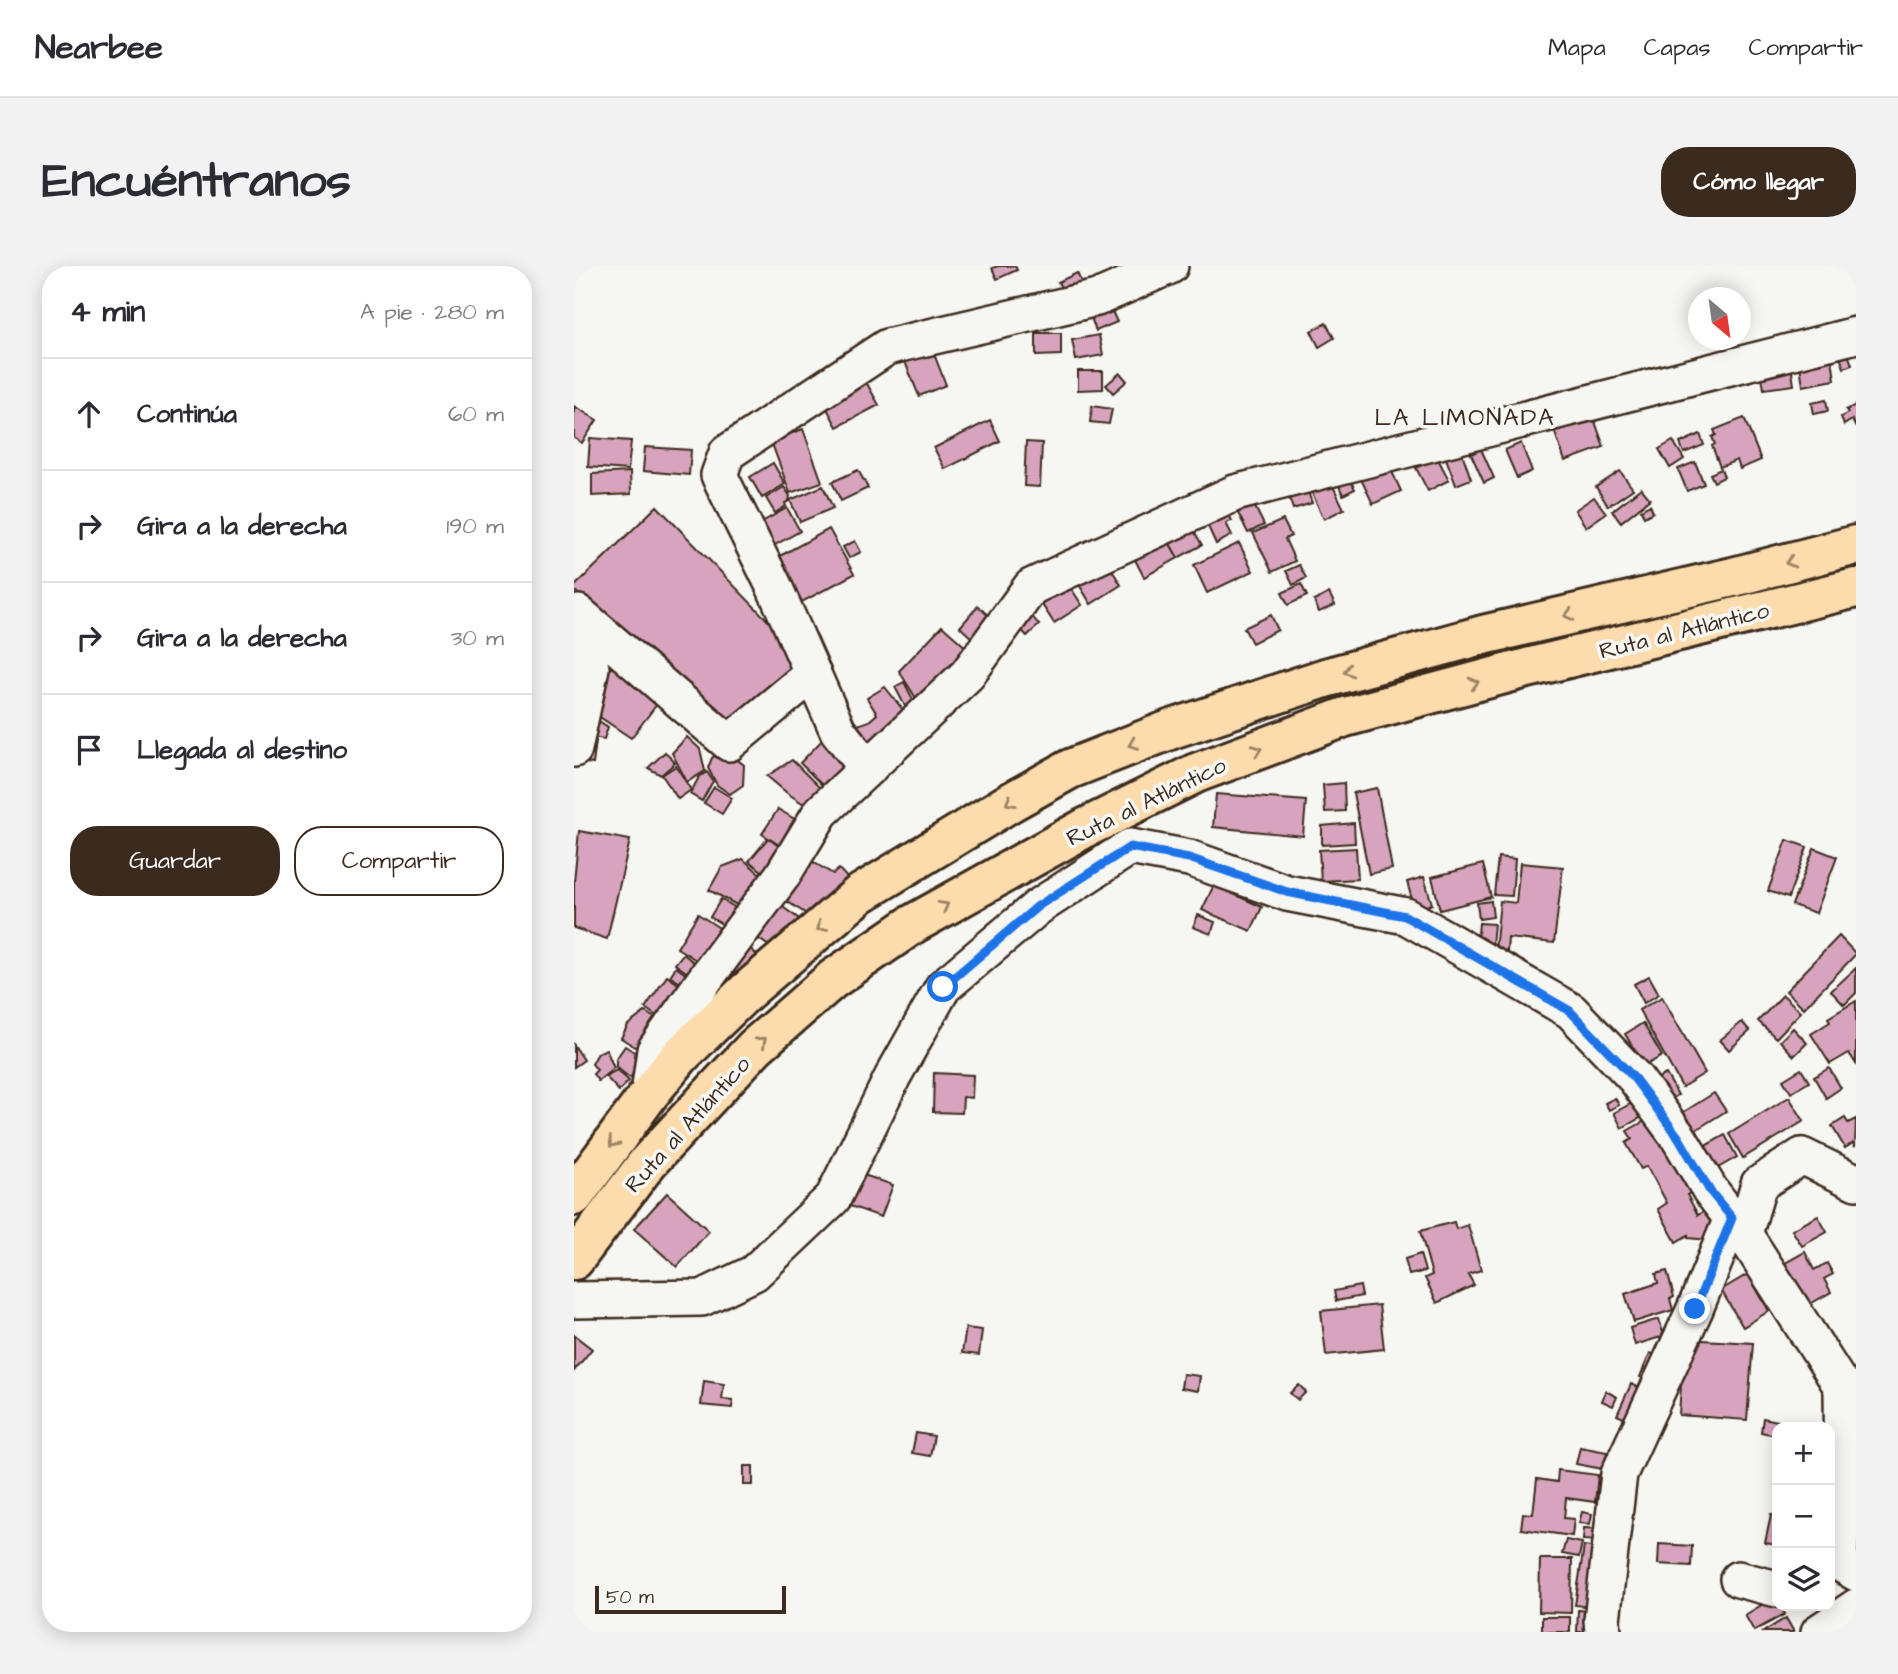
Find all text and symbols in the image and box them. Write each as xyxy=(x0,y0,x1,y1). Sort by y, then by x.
text: Nearbee xyxy=(35,25,163,71)
text: Mapa xyxy=(1548,31,1606,65)
text: Capas xyxy=(1644,31,1710,65)
text: Compartir xyxy=(1748,31,1863,65)
button: Cómo llegar xyxy=(1661,147,1856,217)
text: Encuéntranos xyxy=(42,148,351,216)
north arrow xyxy=(1688,287,1751,350)
text: 4 min xyxy=(70,291,145,333)
text: A pie · 280 m xyxy=(360,296,504,328)
icon: ahead xyxy=(70,395,108,433)
text: Continúa xyxy=(137,396,237,432)
text: 60 m xyxy=(448,398,504,430)
district label: LA LIMONADA xyxy=(1374,401,1556,435)
icon: right xyxy=(70,507,108,545)
text: Gira a la derecha xyxy=(137,508,347,544)
text: 190 m xyxy=(446,510,504,542)
one-way arrow xyxy=(1784,554,1796,569)
street label: Ruta al Atlántico xyxy=(1596,594,1773,668)
one-way arrow xyxy=(1563,607,1575,622)
icon: right xyxy=(70,619,108,657)
text: Gira a la derecha xyxy=(137,620,347,656)
text: 30 m xyxy=(451,622,504,654)
one-way arrow xyxy=(1342,663,1354,678)
one-way arrow xyxy=(1468,677,1480,691)
icon: arrive xyxy=(70,731,108,769)
text: Llegada al destino xyxy=(137,732,347,768)
one-way arrow xyxy=(1127,736,1139,750)
one-way arrow xyxy=(1250,744,1262,758)
street label: Ruta al Atlántico xyxy=(1061,749,1232,854)
one-way arrow xyxy=(1005,794,1018,807)
button: Guardar xyxy=(70,826,280,896)
button: Compartir xyxy=(294,826,504,896)
one-way arrow xyxy=(937,901,950,914)
one-way arrow xyxy=(816,919,829,931)
route start xyxy=(927,971,958,1002)
one-way arrow xyxy=(754,1037,767,1050)
street label: Ruta al Atlántico xyxy=(618,1049,758,1200)
one-way arrow xyxy=(609,1135,621,1148)
route end xyxy=(1679,1293,1710,1324)
map controls xyxy=(1772,1422,1835,1611)
button: + xyxy=(1772,1422,1835,1485)
button: − xyxy=(1772,1485,1835,1548)
button: layers xyxy=(1772,1548,1835,1611)
scale bar xyxy=(595,1583,786,1615)
text: 50 m xyxy=(606,1584,654,1611)

